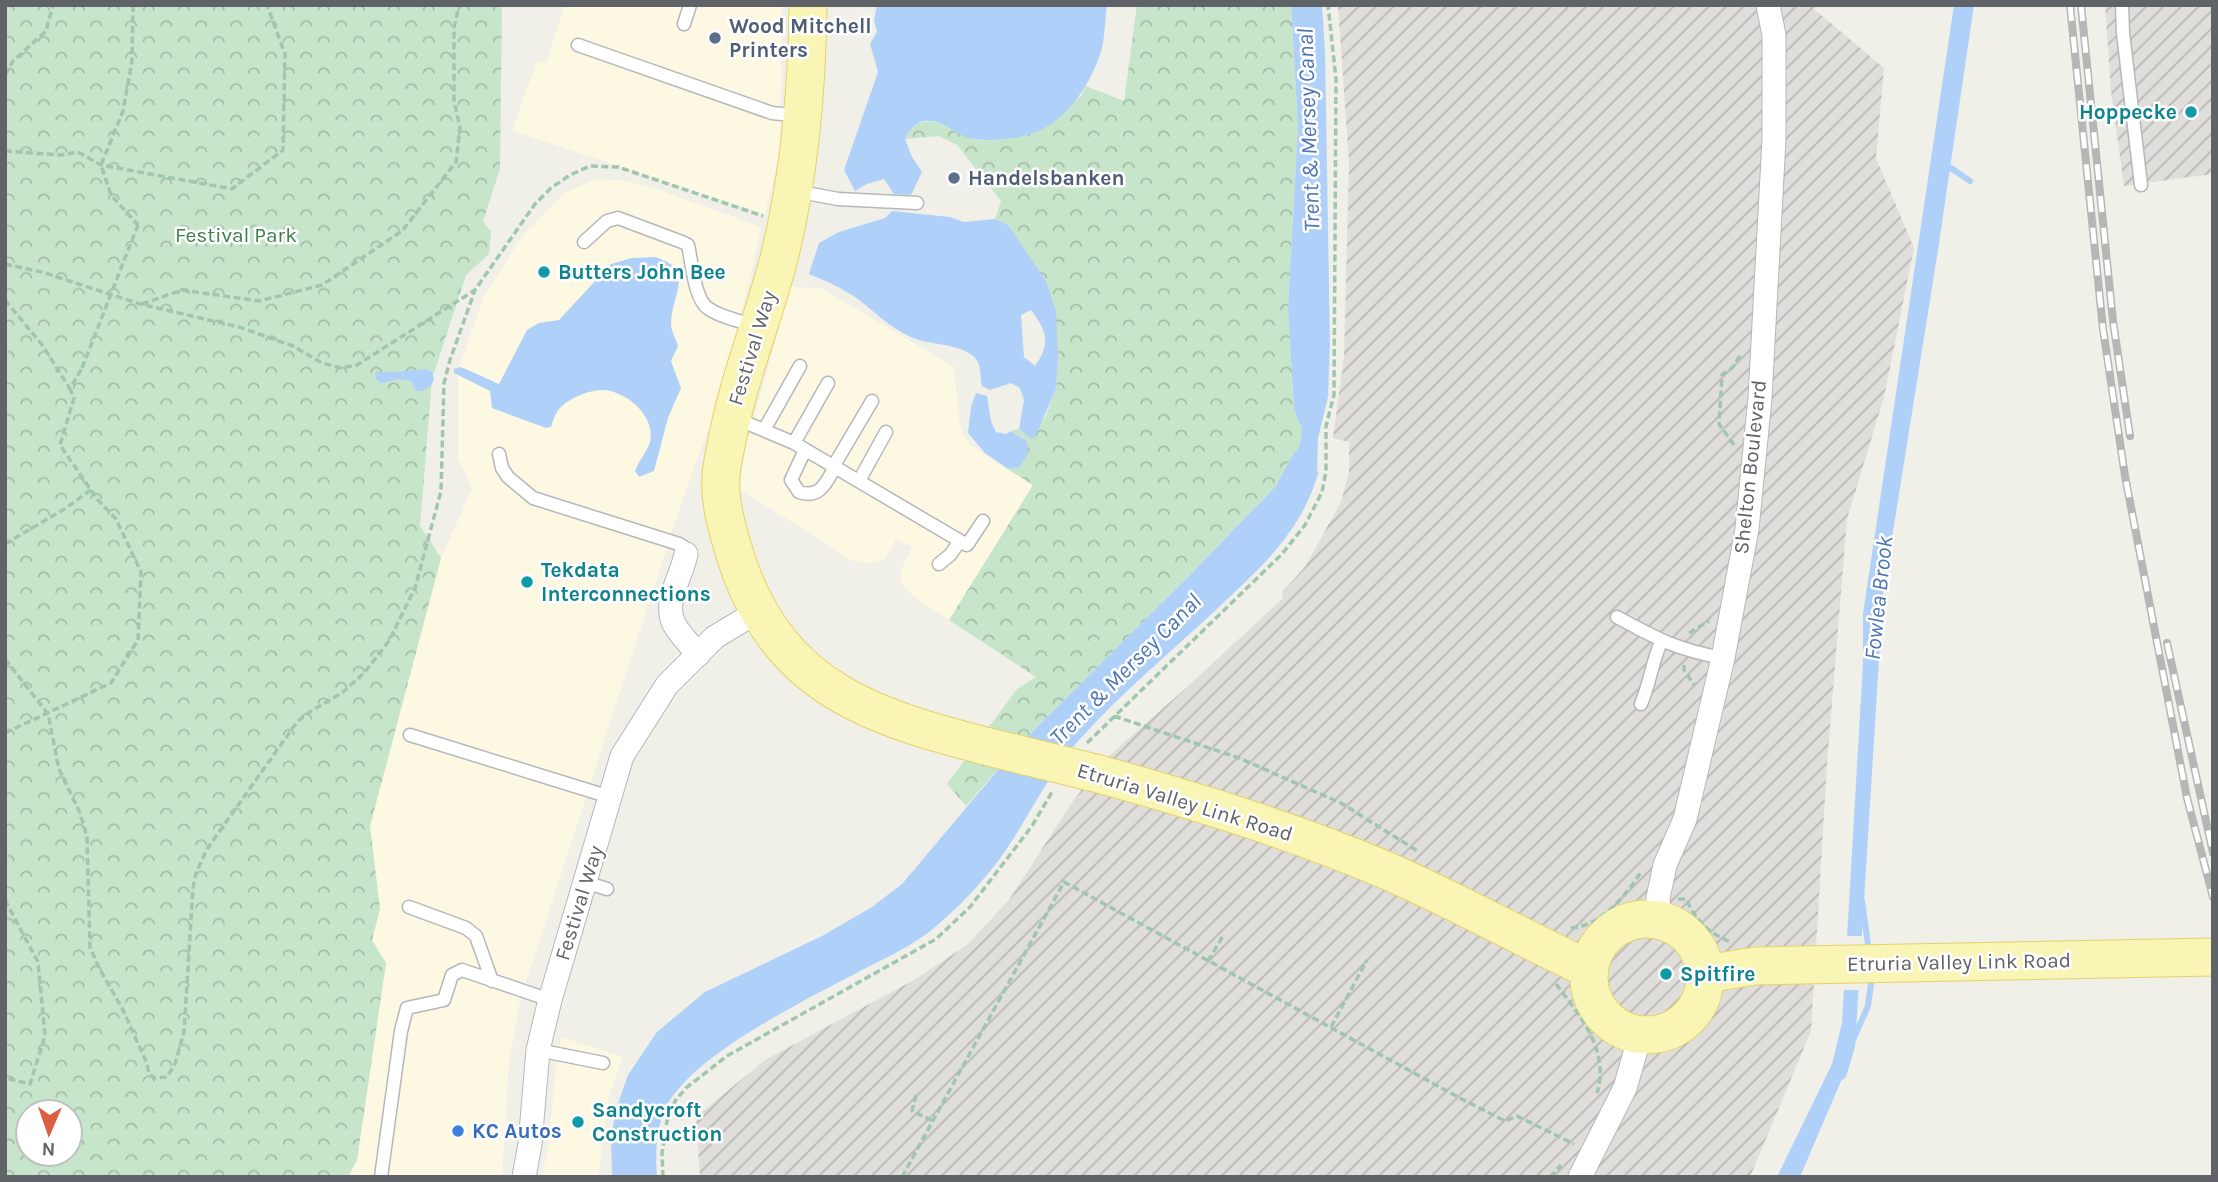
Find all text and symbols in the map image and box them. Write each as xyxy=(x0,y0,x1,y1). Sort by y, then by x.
place label: Wood Mitchell Printers xyxy=(729,14,872,62)
water label: Trent & Mersey Canal xyxy=(1291,28,1326,232)
marker: Wood Mitchell Printers xyxy=(707,30,723,46)
place label: Hoppecke xyxy=(2079,100,2177,124)
marker: Hoppecke xyxy=(2183,104,2199,120)
place label: Handelsbanken xyxy=(968,166,1125,190)
marker: Handelsbanken xyxy=(946,170,962,186)
park label: Festival Park xyxy=(175,223,297,247)
place label: Butters John Bee xyxy=(558,260,726,284)
marker: Butters John Bee xyxy=(536,264,552,280)
street label: Festival Way xyxy=(723,287,781,408)
street label: Shelton Boulevard xyxy=(1729,379,1771,555)
water label: Fowlea Brook xyxy=(1859,534,1898,661)
place label: Tekdata Interconnections xyxy=(541,558,711,606)
marker: Tekdata Interconnections xyxy=(519,574,535,590)
water label: Trent & Mersey Canal xyxy=(1044,588,1207,751)
street label: Etruria Valley Link Road xyxy=(1074,758,1296,846)
street label: Festival Way xyxy=(550,842,608,963)
street label: Etruria Valley Link Road xyxy=(1847,948,2071,976)
place label: Spitfire xyxy=(1680,962,1755,986)
marker: Spitfire xyxy=(1658,966,1674,982)
north arrow xyxy=(14,1098,84,1168)
place label: Sandycroft Construction xyxy=(592,1098,722,1146)
marker: Sandycroft Construction xyxy=(570,1114,586,1130)
place label: KC Autos xyxy=(472,1119,562,1143)
marker: KC Autos xyxy=(450,1123,466,1139)
text: N xyxy=(41,1138,56,1160)

